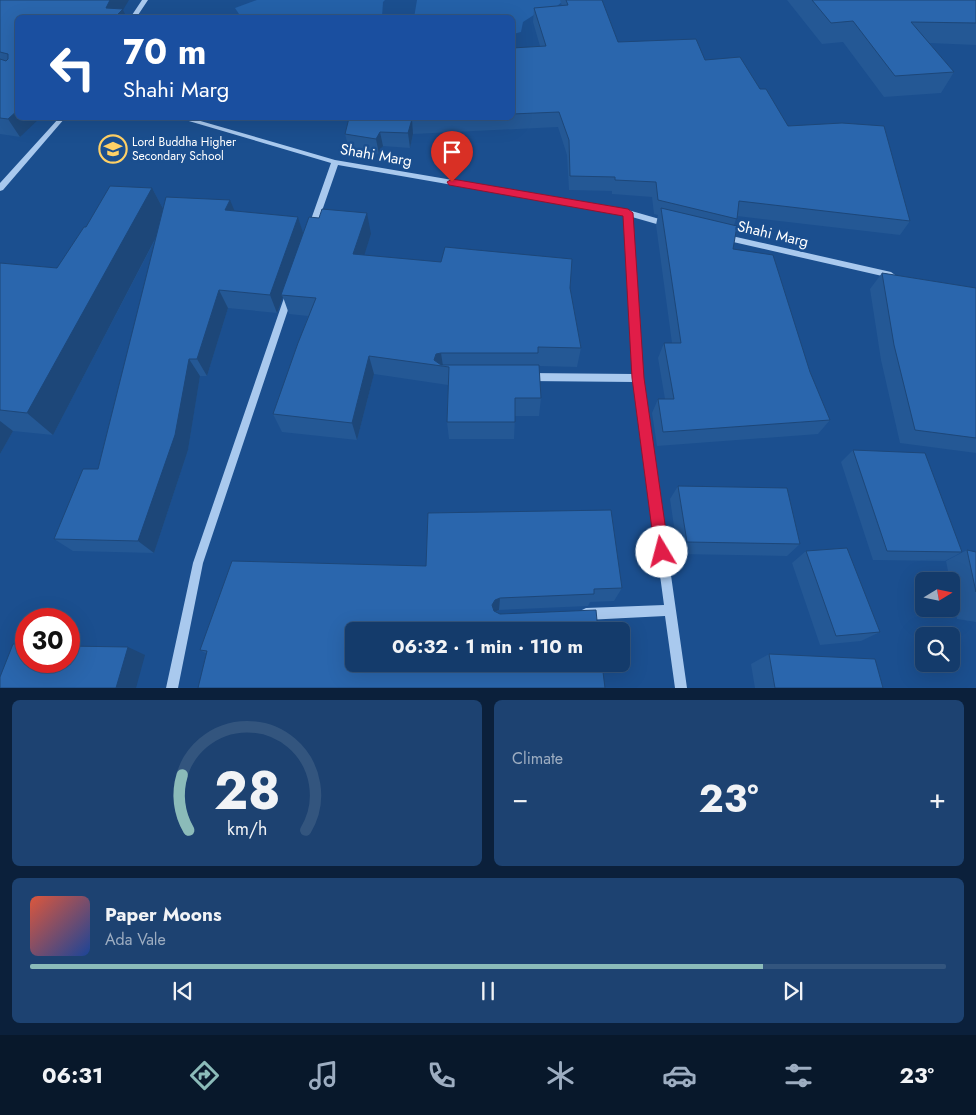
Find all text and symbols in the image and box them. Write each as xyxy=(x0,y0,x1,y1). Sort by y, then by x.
text: 70 m xyxy=(123,27,206,77)
icon: left xyxy=(40,35,105,100)
text: Shahi Marg xyxy=(123,73,229,105)
pin xyxy=(431,131,473,182)
place label: Lord Buddha Higher Secondary School xyxy=(132,133,237,165)
school or university icon: Lord Buddha Higher Secondary School xyxy=(98,134,128,164)
street label: Shahi Marg xyxy=(338,138,414,172)
icon: arrive xyxy=(438,138,466,166)
street label: Shahi Marg xyxy=(735,215,811,253)
position arrow xyxy=(635,525,687,577)
north arrow xyxy=(915,572,960,618)
map controls xyxy=(915,572,960,672)
speed limit sign: 30 xyxy=(15,608,80,673)
button: search xyxy=(915,627,960,672)
text: 06:32 · 1 min · 110 m xyxy=(392,633,583,660)
text: Climate xyxy=(512,747,563,770)
text: 28 xyxy=(214,753,280,829)
text: 23° xyxy=(699,771,759,826)
text: − xyxy=(512,778,529,819)
text: + xyxy=(929,778,946,819)
text: km/h xyxy=(227,816,267,842)
text: Paper Moons xyxy=(105,901,222,928)
text: Ada Vale xyxy=(105,928,166,951)
icon: previous xyxy=(169,977,197,1005)
icon: pause xyxy=(474,977,502,1005)
icon: next xyxy=(779,977,807,1005)
icon: directions xyxy=(187,1058,222,1093)
icon: music xyxy=(306,1058,341,1093)
icon: phone xyxy=(424,1058,459,1093)
icon: climate xyxy=(543,1058,578,1093)
icon: car xyxy=(662,1058,697,1093)
icon: filters xyxy=(781,1058,816,1093)
text: 06:31 xyxy=(42,1059,103,1091)
text: 23° xyxy=(899,1059,934,1091)

